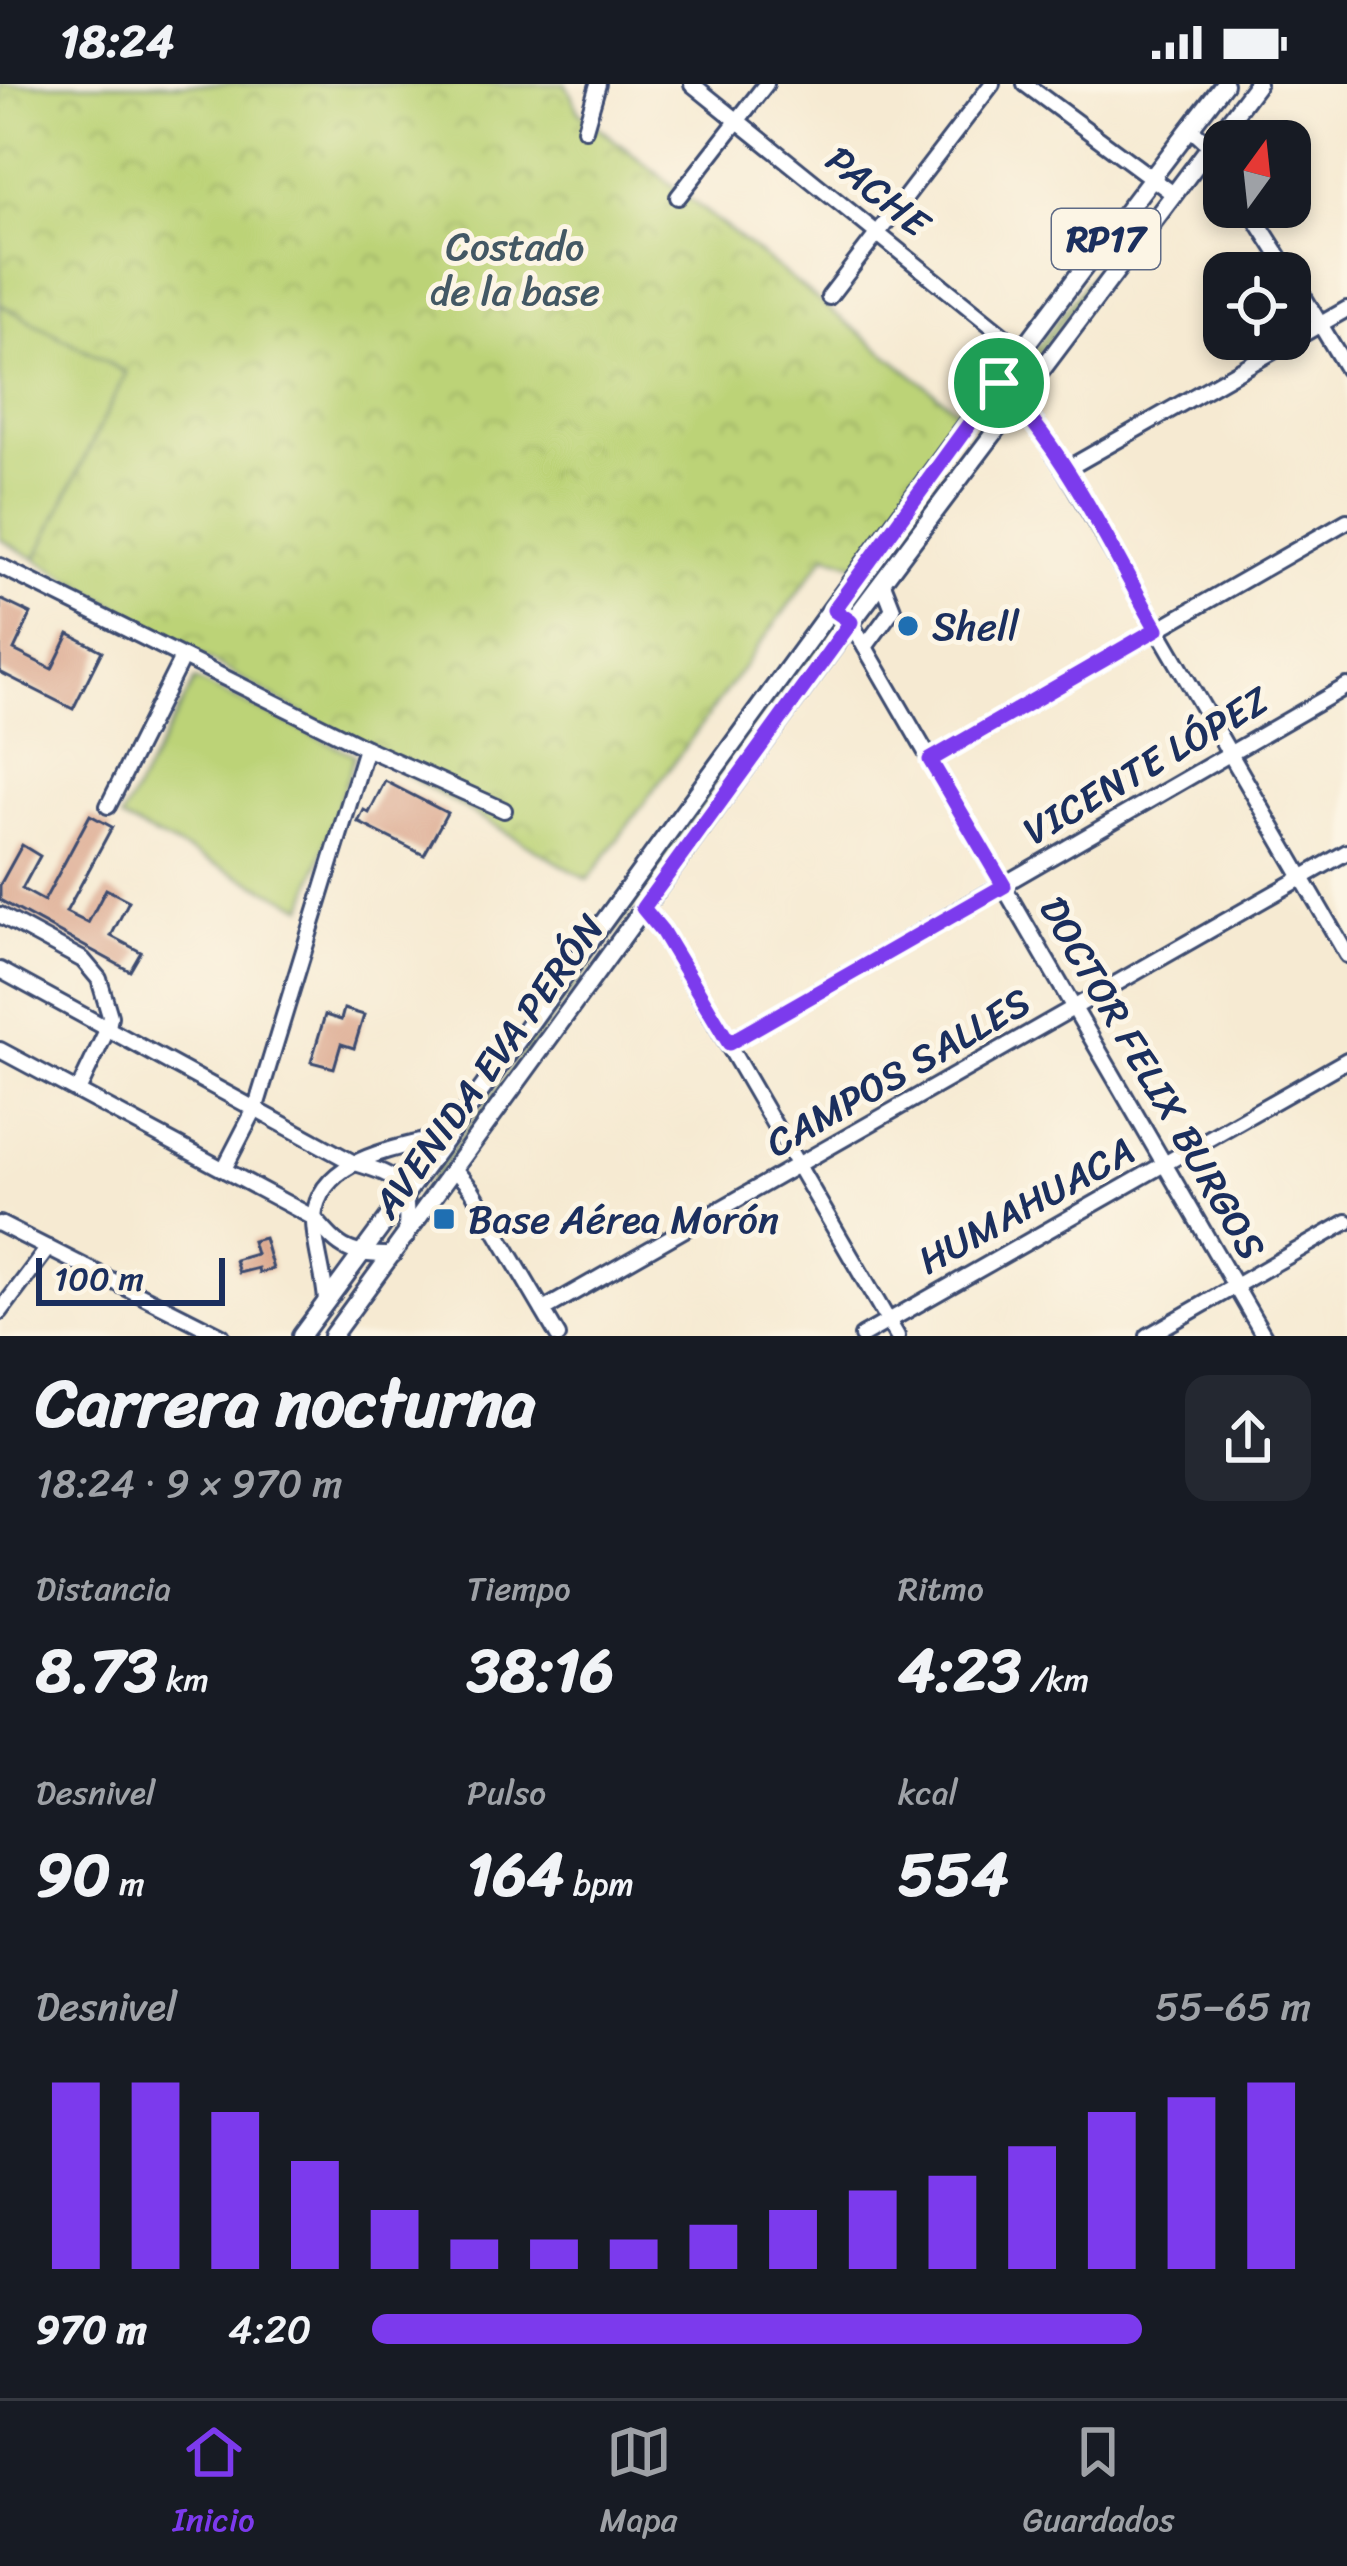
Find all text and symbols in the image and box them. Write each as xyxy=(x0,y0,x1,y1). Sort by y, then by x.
text: 18:24 xyxy=(60,2,174,82)
north arrow xyxy=(1203,120,1311,228)
map controls xyxy=(1203,120,1311,360)
street label: PACHE xyxy=(810,127,948,257)
road number: RP17 xyxy=(1052,209,1160,269)
park label: Costado de la base xyxy=(430,212,600,326)
button: locate xyxy=(1203,252,1311,360)
pin xyxy=(948,332,1050,434)
icon: arrive xyxy=(966,350,1032,416)
place label: Shell xyxy=(932,592,1020,661)
marker: Shell xyxy=(895,613,921,639)
street label: VICENTE LÓPEZ xyxy=(1009,666,1283,864)
street label: DOCTOR FELIX BURGOS xyxy=(1020,883,1286,1273)
street label: AVENIDA EVA PERÓN xyxy=(353,899,623,1234)
street label: CAMPOS SALLES xyxy=(752,968,1044,1176)
street label: HUMAHUACA xyxy=(904,1117,1148,1293)
place label: Base Aérea Morón xyxy=(468,1185,779,1254)
marker: Base Aérea Morón xyxy=(431,1206,457,1232)
text: 100 m xyxy=(54,1250,144,1308)
scale bar xyxy=(36,1252,225,1305)
text: Carrera nocturna xyxy=(36,1345,536,1462)
button: share xyxy=(1185,1375,1311,1501)
text: 18:24 · 9 × 970 m xyxy=(36,1449,343,1518)
text: Distancia xyxy=(36,1560,171,1618)
text: Tiempo xyxy=(467,1560,571,1618)
text: Ritmo xyxy=(898,1560,984,1618)
text: 8.73 xyxy=(36,1618,158,1724)
text: 38:16 xyxy=(467,1618,614,1724)
text: 4:23 xyxy=(898,1618,1021,1724)
text: km xyxy=(158,1651,209,1709)
text: /km xyxy=(1021,1651,1089,1709)
text: Desnivel xyxy=(36,1764,155,1822)
text: Pulso xyxy=(467,1764,546,1822)
text: kcal xyxy=(898,1764,958,1822)
text: 90 xyxy=(36,1822,111,1928)
text: 164 xyxy=(467,1822,564,1928)
text: 554 xyxy=(898,1822,1009,1928)
text: m xyxy=(111,1855,145,1913)
text: bpm xyxy=(564,1855,634,1913)
text: Desnivel xyxy=(36,1972,177,2041)
text: 55–65 m xyxy=(1155,1972,1311,2041)
text: 970 m xyxy=(36,2295,147,2364)
text: 4:20 xyxy=(228,2295,311,2364)
tab: Inicio xyxy=(173,2419,255,2549)
tab: Mapa xyxy=(600,2419,677,2549)
tab: Guardados xyxy=(1023,2419,1174,2549)

